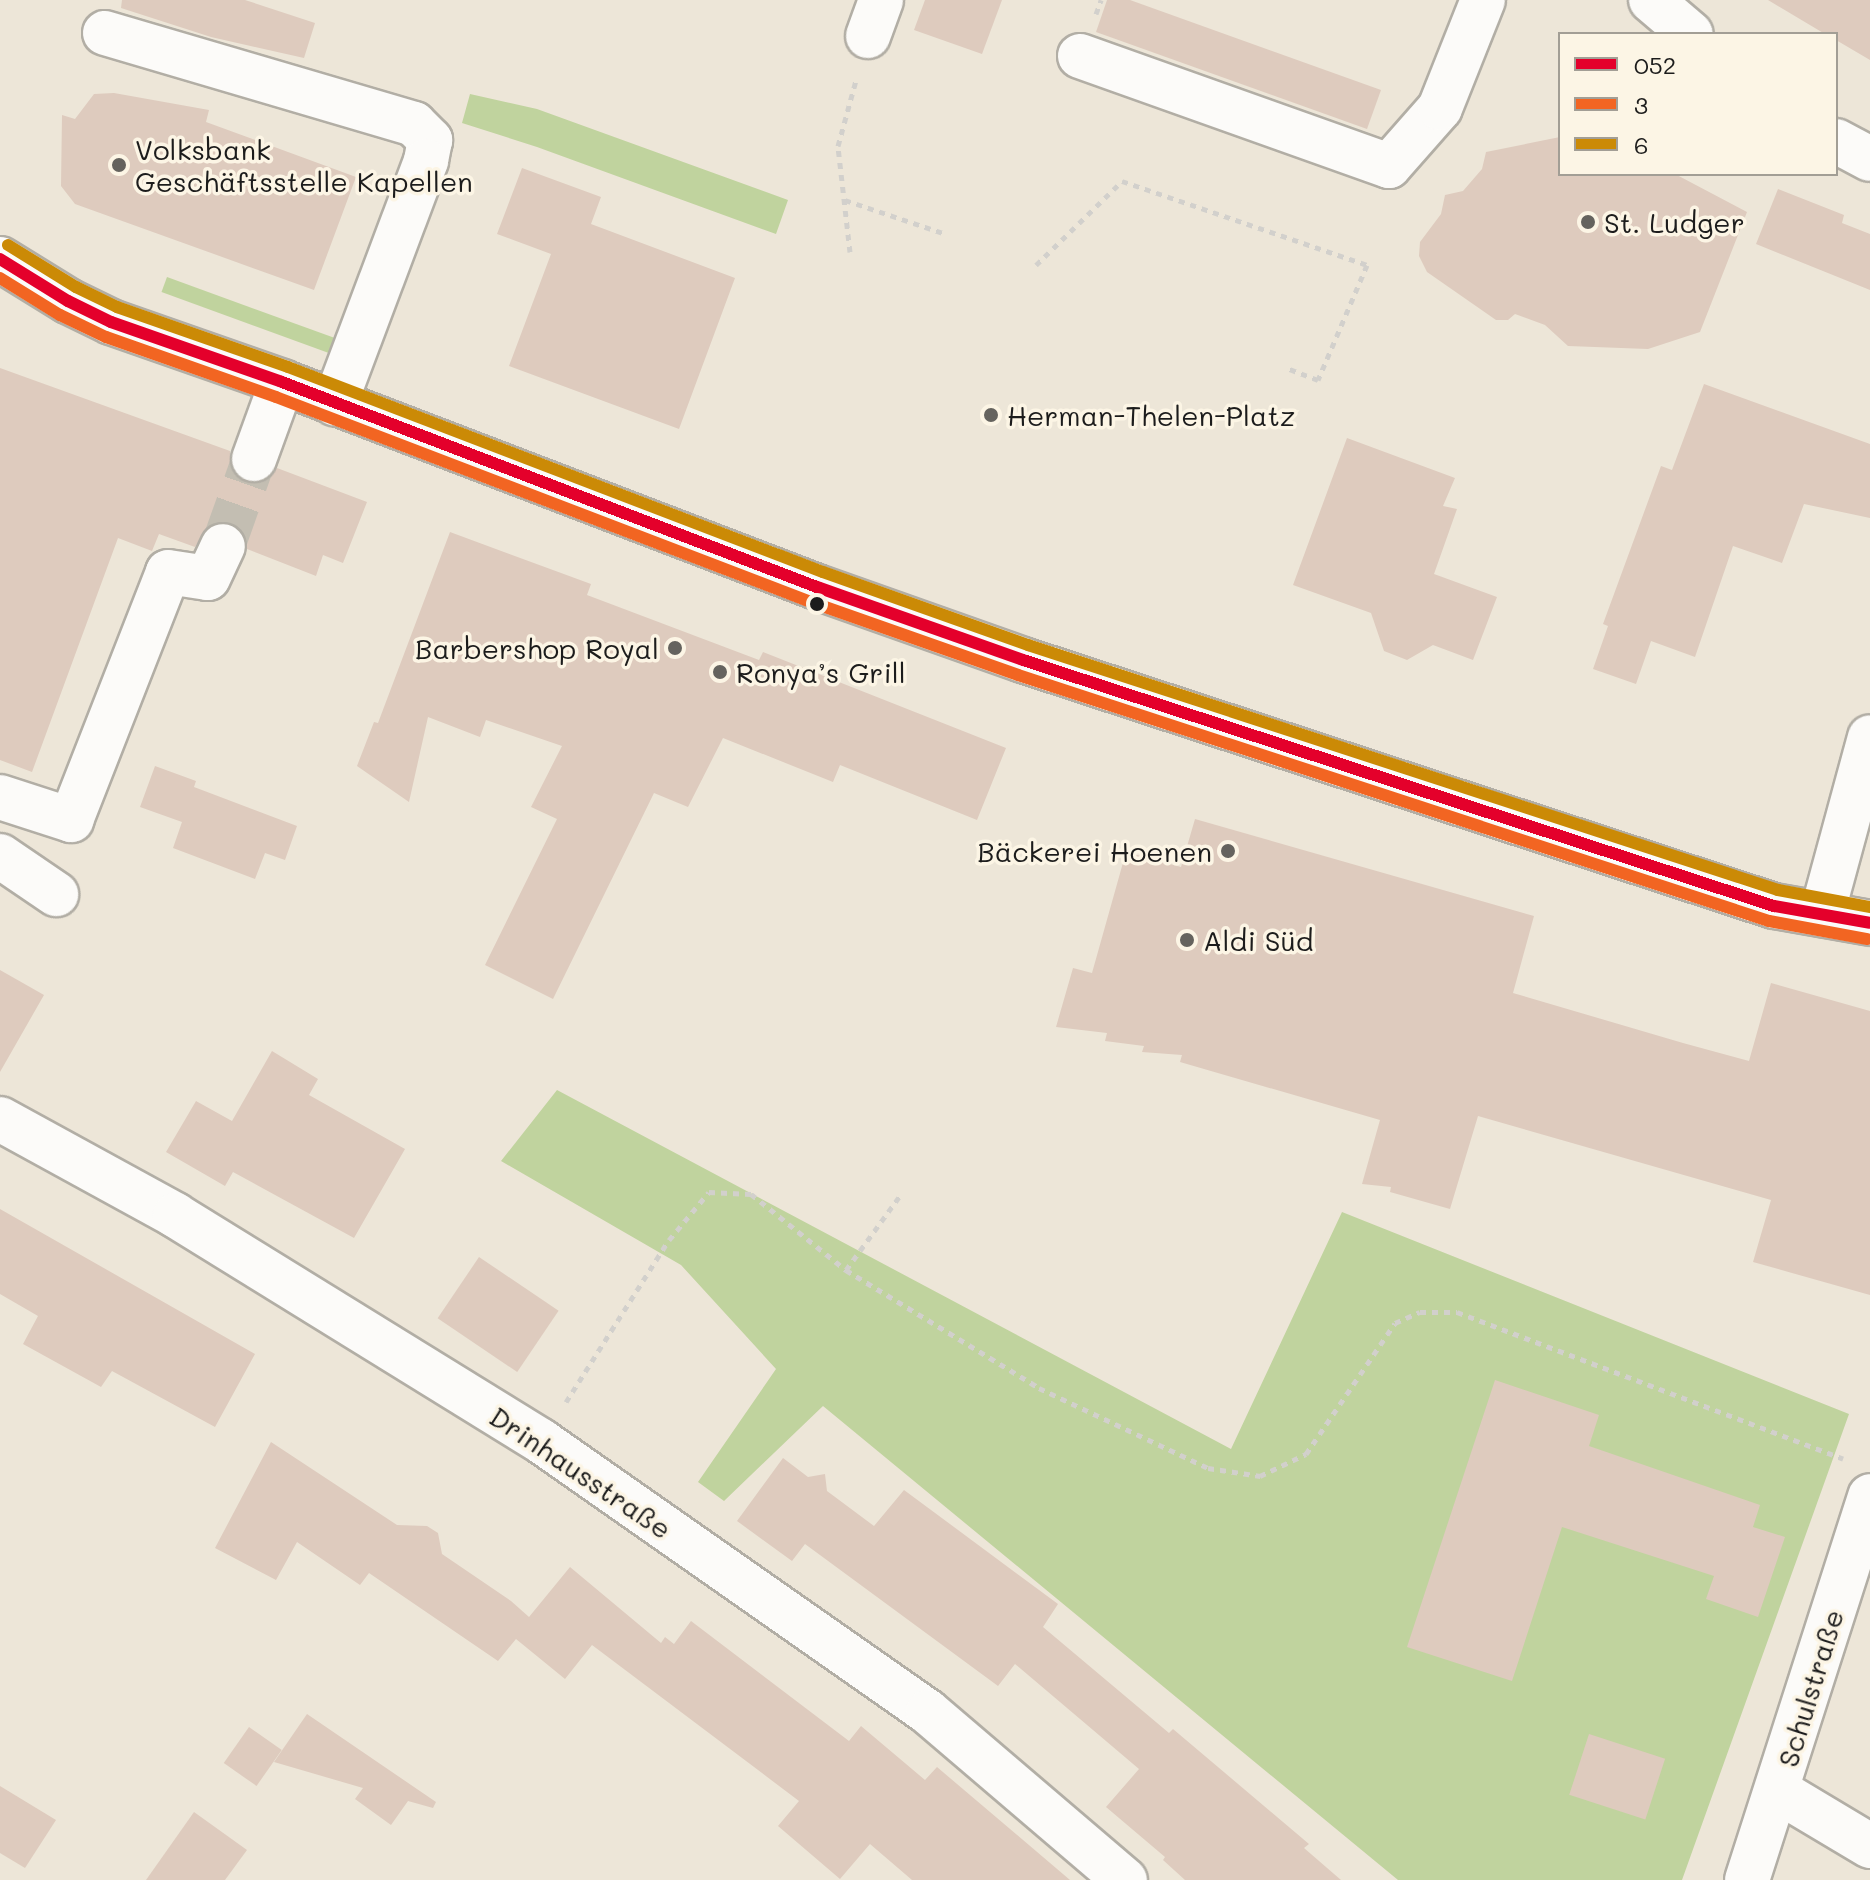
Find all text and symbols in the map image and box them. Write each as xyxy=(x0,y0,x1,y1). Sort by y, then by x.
legend xyxy=(1558,32,1838,176)
text: 052 xyxy=(1634,49,1676,80)
text: 3 xyxy=(1634,89,1648,120)
text: 6 xyxy=(1634,129,1649,160)
place label: Volksbank Geschäftsstelle Kapellen xyxy=(135,132,473,198)
marker: Volksbank Geschäftsstelle Kapellen xyxy=(110,156,128,174)
place label: St. Ludger xyxy=(1604,205,1745,239)
marker: St. Ludger xyxy=(1579,213,1597,231)
place label: Herman-Thelen-Platz xyxy=(1007,398,1295,432)
marker: Herman-Thelen-Platz xyxy=(982,406,1000,424)
unlabelled marker xyxy=(809,596,825,612)
place label: Barbershop Royal xyxy=(415,631,659,665)
marker: Barbershop Royal xyxy=(666,639,684,657)
place label: Ronya’s Grill xyxy=(736,655,906,689)
marker: Ronya’s Grill xyxy=(711,663,729,681)
place label: Bäckerei Hoenen xyxy=(977,834,1212,868)
marker: Bäckerei Hoenen xyxy=(1219,842,1237,860)
place label: Aldi Süd xyxy=(1203,923,1314,957)
marker: Aldi Süd xyxy=(1178,931,1196,949)
street label: Drinhausstraße xyxy=(484,1399,678,1545)
street label: Schulstraße xyxy=(1770,1605,1850,1771)

